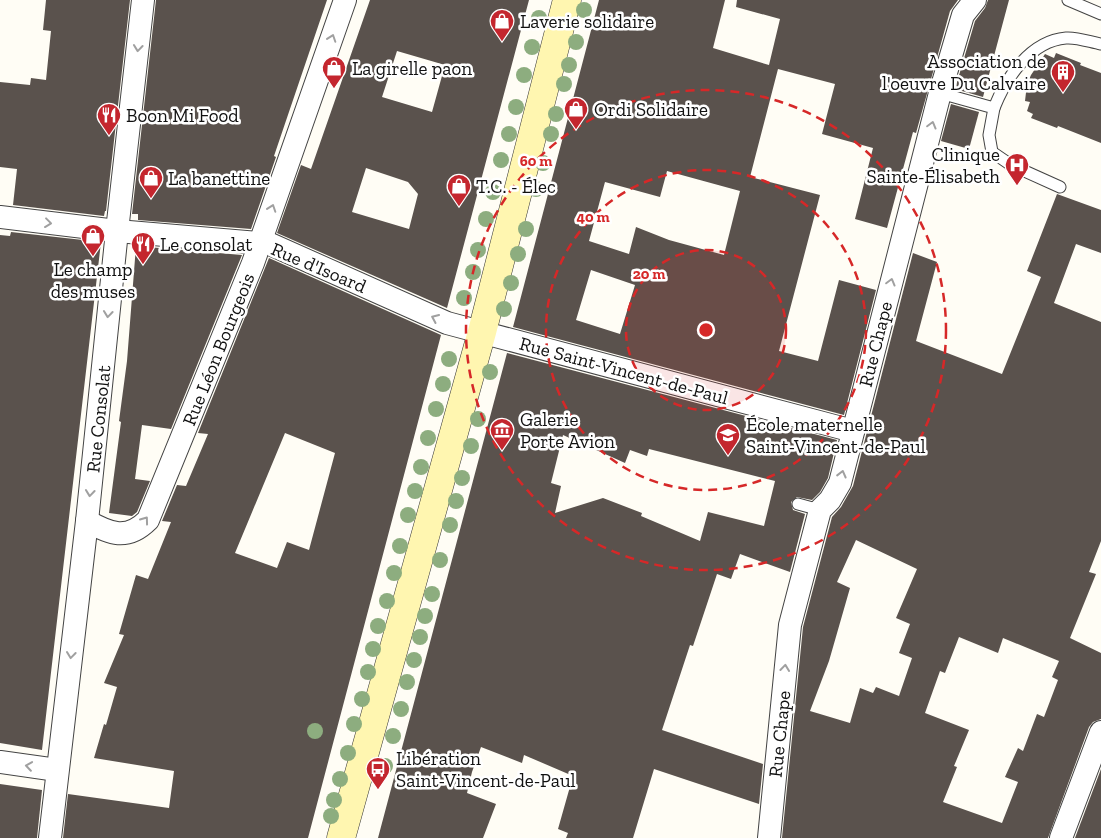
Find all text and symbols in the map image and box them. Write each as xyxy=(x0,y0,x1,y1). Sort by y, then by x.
shop icon: Laverie solidaire xyxy=(489,8,515,42)
place label: Laverie solidaire xyxy=(520,10,654,33)
one-way arrow xyxy=(326,34,336,43)
one-way arrow xyxy=(133,45,144,53)
place label: Association de l'oeuvre Du Calvaire xyxy=(882,50,1046,95)
shop icon: La girelle paon xyxy=(321,55,347,89)
place label: La girelle paon xyxy=(352,57,472,80)
building icon: Association de l'oeuvre Du Calvaire xyxy=(1050,59,1076,93)
shop icon: Ordi Solidaire xyxy=(563,96,589,130)
place label: Ordi Solidaire xyxy=(594,98,708,121)
restaurant icon: Boon Mi Food xyxy=(96,102,122,136)
place label: Boon Mi Food xyxy=(126,104,239,127)
one-way arrow xyxy=(926,121,936,129)
place label: Clinique Sainte-Élisabeth xyxy=(867,143,1000,188)
text: 60 m xyxy=(520,152,552,170)
hospital icon: Clinique Sainte-Élisabeth xyxy=(1004,152,1030,186)
shop icon: La banettine xyxy=(138,165,164,199)
place label: La banettine xyxy=(168,167,270,190)
shop icon: T.C. - Élec xyxy=(446,173,472,207)
place label: T.C. - Élec xyxy=(476,175,556,198)
one-way arrow xyxy=(266,204,276,213)
text: 40 m xyxy=(576,208,610,226)
one-way arrow xyxy=(45,217,53,228)
shop icon: Le champ des muses xyxy=(80,223,106,257)
restaurant icon: Le consolat xyxy=(130,231,156,265)
place label: Le consolat xyxy=(160,233,252,256)
street label: Rue d'Isoard xyxy=(268,237,370,298)
place label: Le champ des muses xyxy=(51,258,135,303)
text: 20 m xyxy=(633,265,665,283)
street label: Rue Léon Bourgeois xyxy=(177,270,260,429)
one-way arrow xyxy=(885,278,896,287)
street label: Rue Chape xyxy=(854,299,897,389)
one-way arrow xyxy=(103,311,114,319)
one-way arrow xyxy=(431,314,440,324)
centre of rings xyxy=(697,321,715,339)
street label: Rue Saint-Vincent-de-Paul xyxy=(517,332,731,409)
street label: Rue Consolat xyxy=(81,364,116,474)
place label: Galerie Porte Avion xyxy=(520,408,615,453)
place label: École maternelle Saint-Vincent-de-Paul xyxy=(746,413,926,458)
museum icon: Galerie Porte Avion xyxy=(489,417,515,451)
school or university icon: École maternelle Saint-Vincent-de-Paul xyxy=(715,422,741,456)
one-way arrow xyxy=(836,469,847,478)
one-way arrow xyxy=(85,490,96,498)
one-way arrow xyxy=(140,517,148,526)
one-way arrow xyxy=(66,651,77,659)
one-way arrow xyxy=(780,663,791,671)
street label: Rue Chape xyxy=(764,689,795,779)
place label: Libération Saint-Vincent-de-Paul xyxy=(396,747,576,792)
bus stop icon: Libération Saint-Vincent-de-Paul xyxy=(365,756,391,790)
one-way arrow xyxy=(24,761,32,772)

